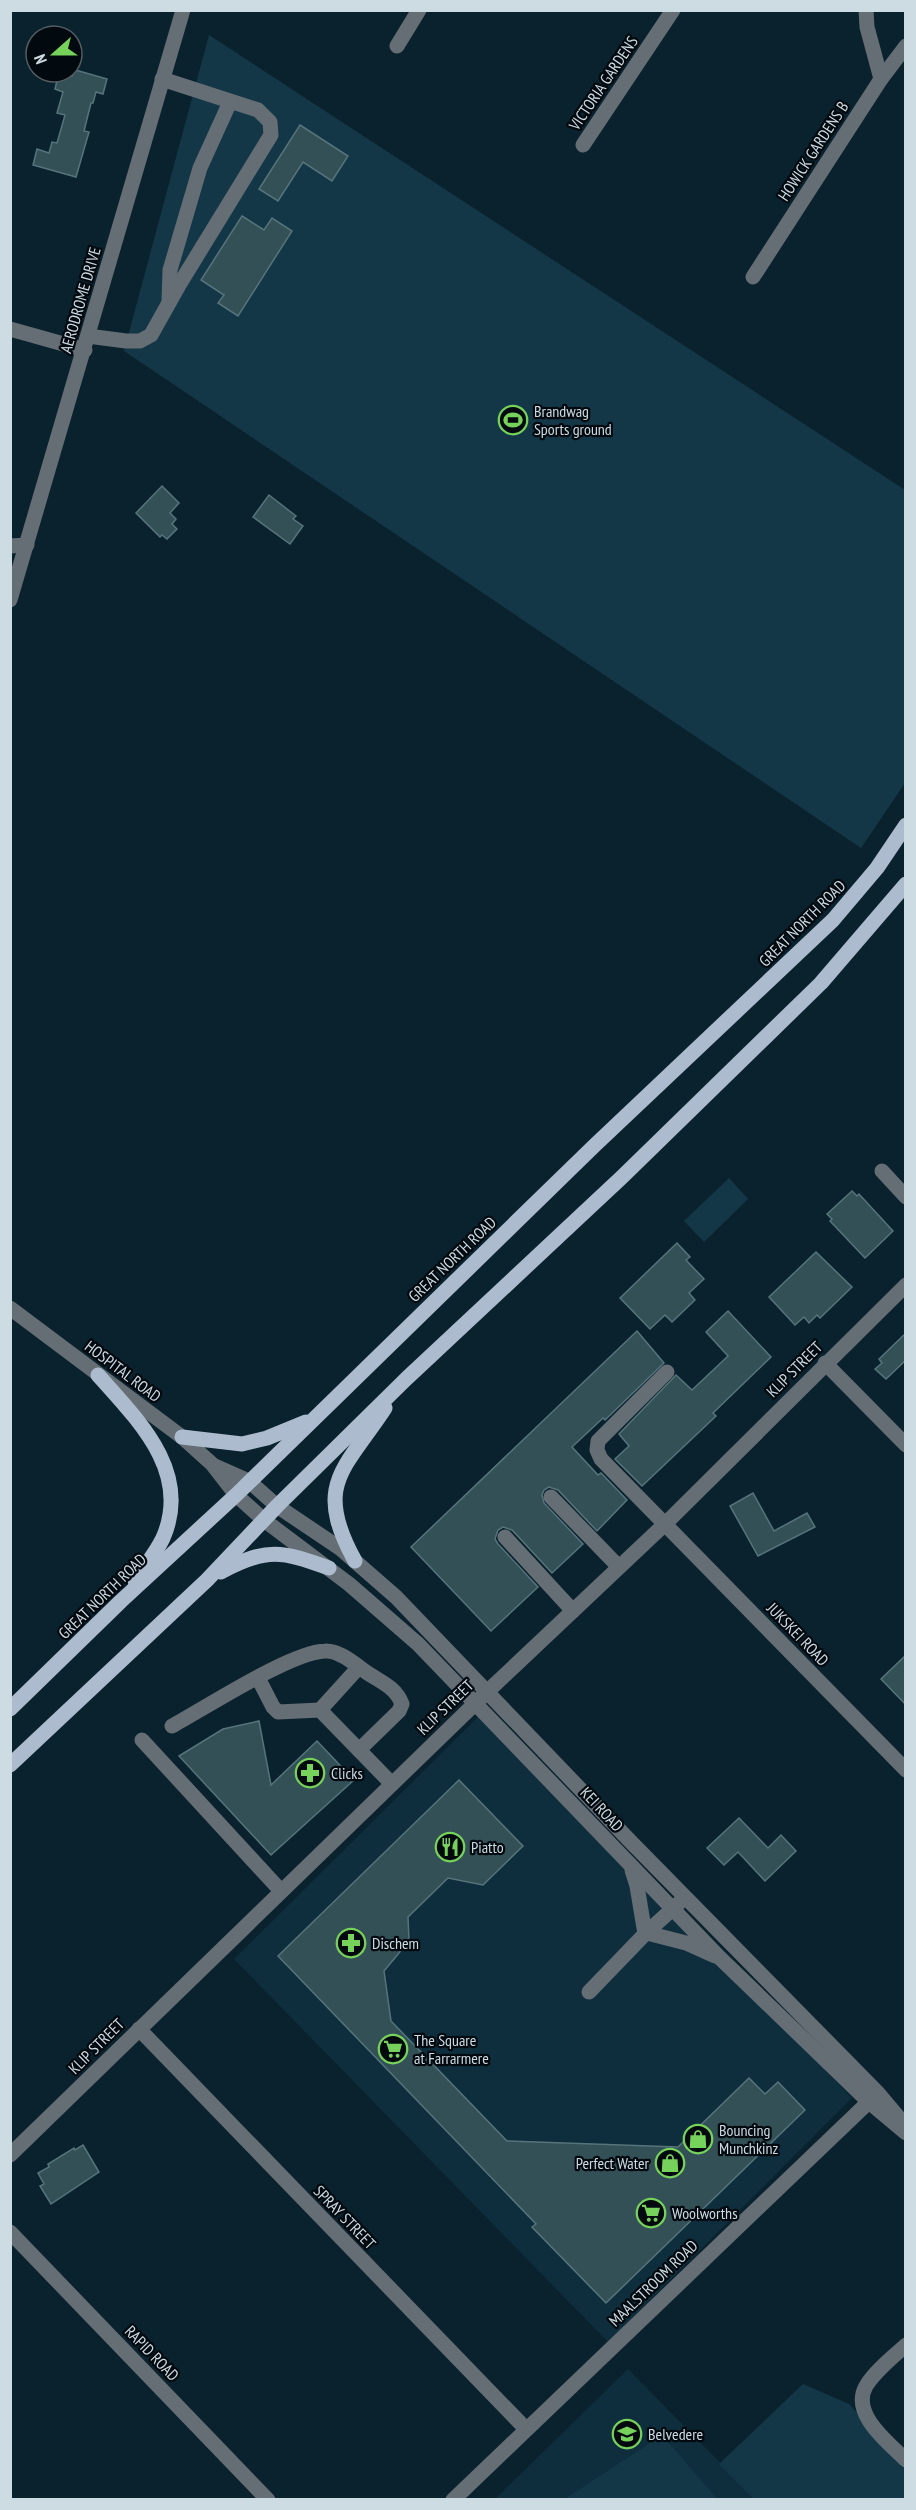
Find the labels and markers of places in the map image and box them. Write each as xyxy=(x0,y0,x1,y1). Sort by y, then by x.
place label: Brandwag Sports ground xyxy=(534,401,612,439)
sports icon: Brandwag Sports ground xyxy=(497,404,529,436)
pharmacy icon: Clicks xyxy=(294,1757,326,1789)
place label: Clicks xyxy=(331,1763,363,1783)
restaurant icon: Piatto xyxy=(434,1831,466,1863)
place label: Piatto xyxy=(471,1837,504,1857)
pharmacy icon: Dischem xyxy=(335,1927,367,1959)
place label: Dischem xyxy=(372,1933,419,1953)
place label: The Square at Farrarmere xyxy=(414,2030,489,2068)
supermarket icon: The Square at Farrarmere xyxy=(377,2033,409,2065)
place label: Bouncing Munchkinz xyxy=(719,2120,779,2158)
shop icon: Bouncing Munchkinz xyxy=(682,2123,714,2155)
shop icon: Perfect Water xyxy=(654,2147,686,2179)
place label: Perfect Water xyxy=(576,2153,650,2173)
supermarket icon: Woolworths xyxy=(635,2197,667,2229)
place label: Woolworths xyxy=(672,2203,738,2223)
school or university icon: Belvedere xyxy=(611,2418,643,2450)
place label: Belvedere xyxy=(648,2424,703,2444)

